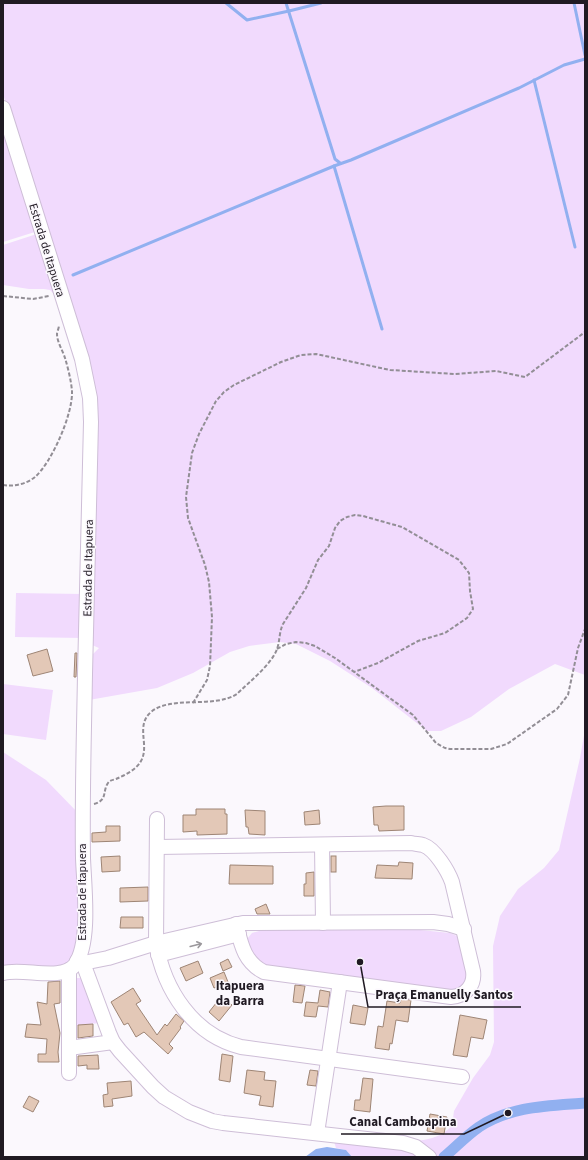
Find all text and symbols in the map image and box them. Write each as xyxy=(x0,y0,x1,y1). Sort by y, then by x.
street label: Estrada de Itapuera xyxy=(24,201,69,299)
street label: Estrada de Itapuera xyxy=(79,519,98,617)
street label: Estrada de Itapuera xyxy=(74,843,91,941)
one-way arrow xyxy=(189,941,202,949)
district label: Itapuera da Barra xyxy=(216,977,264,1010)
callout: Praça Emanuelly Santos xyxy=(368,982,521,1007)
text: Praça Emanuelly Santos xyxy=(375,986,513,1004)
callout: Canal Camboapina xyxy=(341,1109,464,1134)
text: Canal Camboapina xyxy=(349,1113,457,1131)

